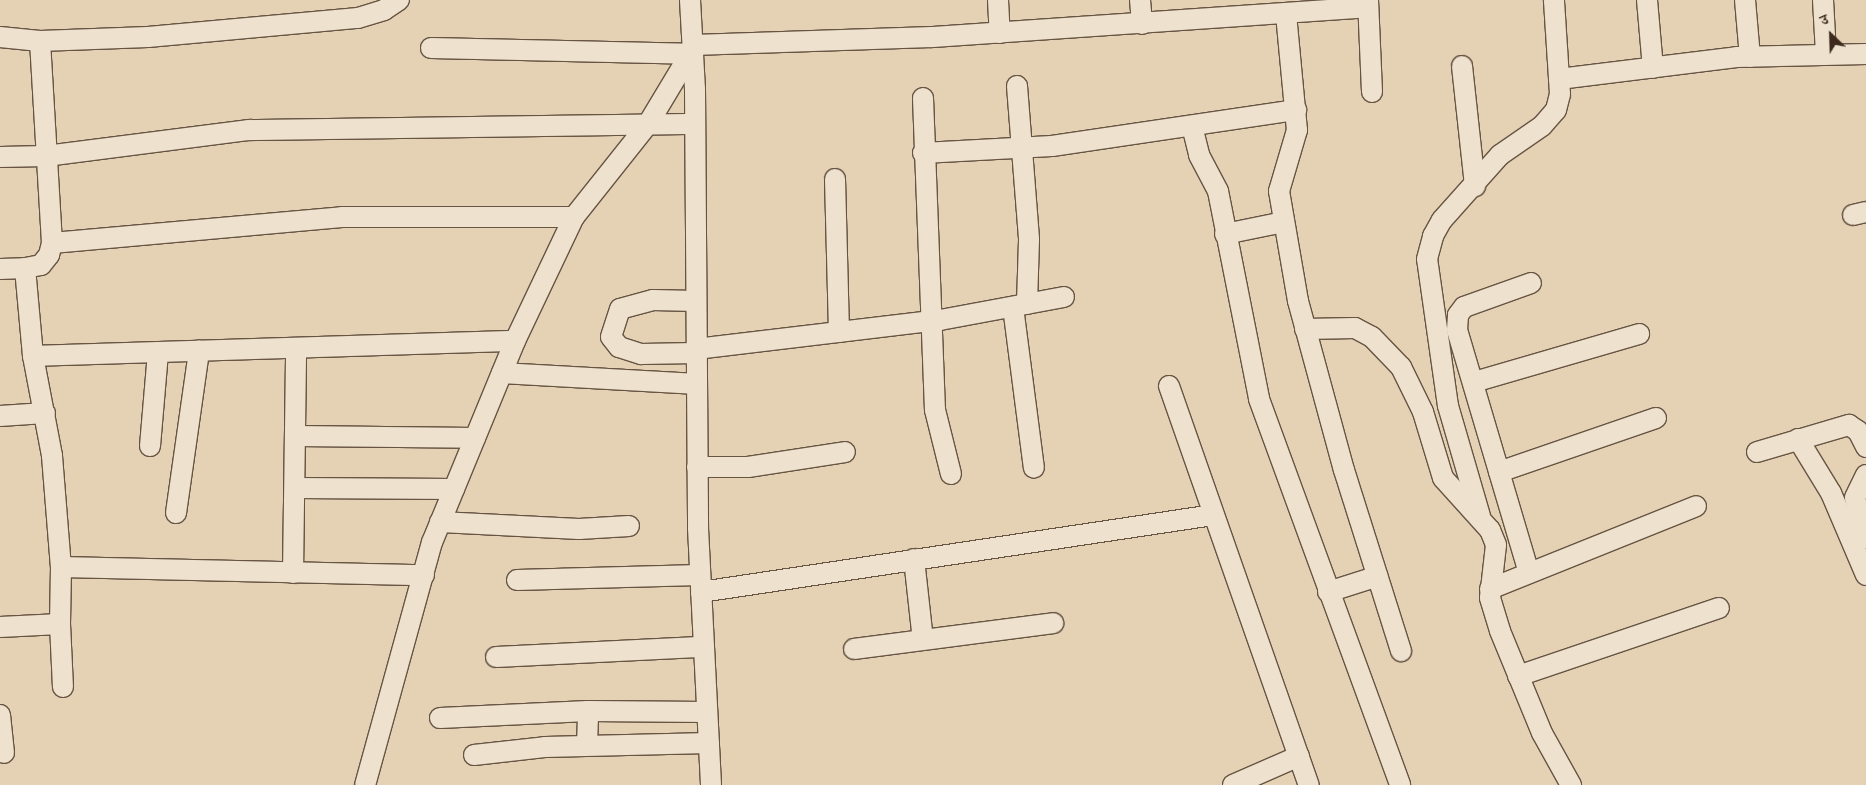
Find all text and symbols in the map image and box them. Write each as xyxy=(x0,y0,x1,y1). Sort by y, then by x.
north arrow xyxy=(1806,10,1856,60)
text: उ xyxy=(1818,11,1832,31)

